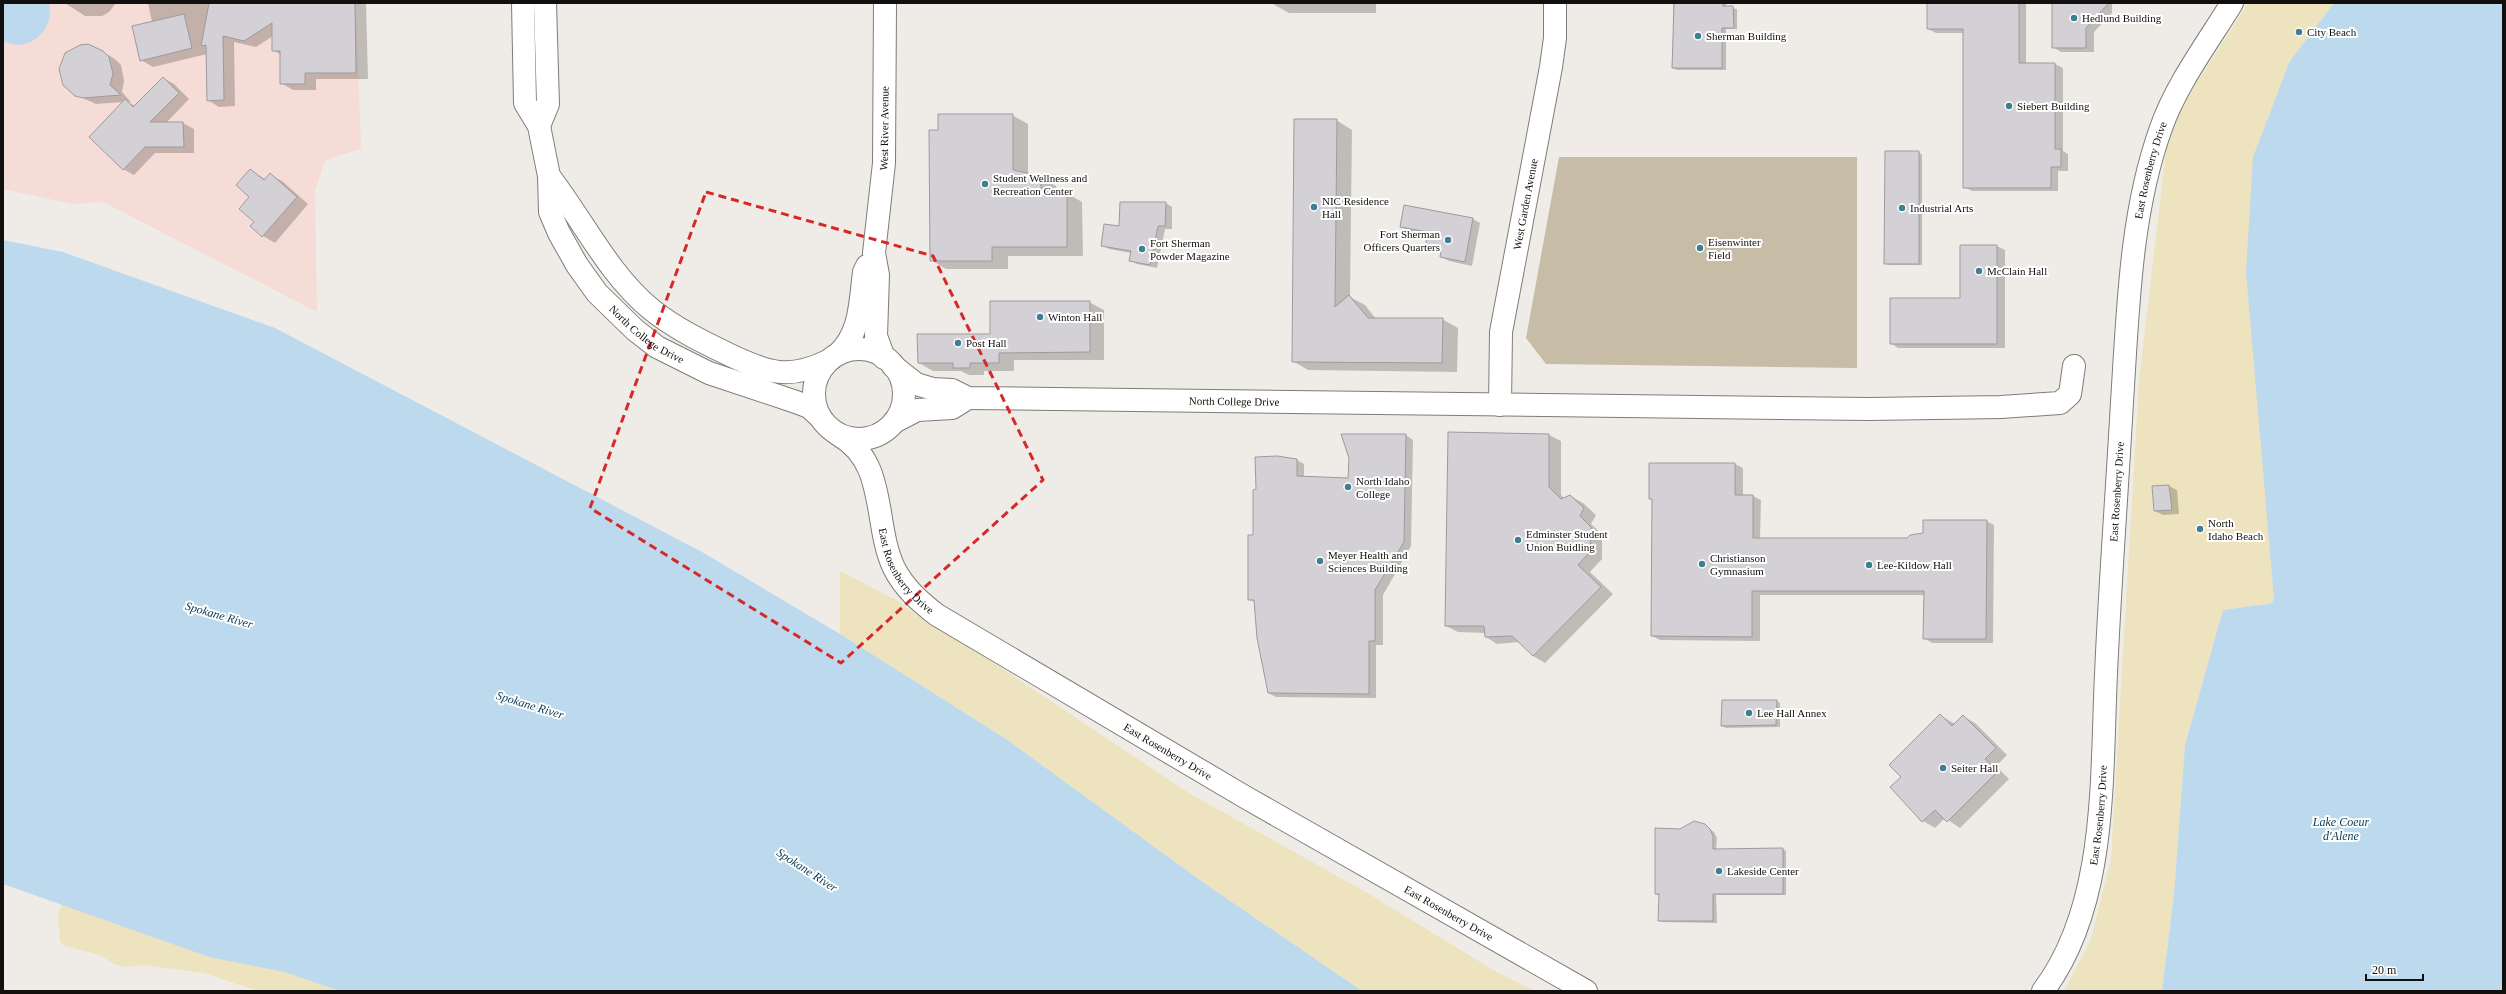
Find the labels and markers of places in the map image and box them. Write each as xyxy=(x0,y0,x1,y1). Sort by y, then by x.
place label: Hedlund Building xyxy=(2082,12,2162,24)
marker: Hedlund Building xyxy=(2069,13,2079,23)
place label: City Beach xyxy=(2307,26,2357,38)
marker: City Beach xyxy=(2294,27,2304,37)
place label: Sherman Building xyxy=(1706,30,1787,42)
marker: Sherman Building xyxy=(1693,31,1703,41)
place label: Siebert Building xyxy=(2017,100,2090,112)
marker: Siebert Building xyxy=(2004,101,2014,111)
place label: Student Wellness and Recreation Center xyxy=(993,172,1088,197)
marker: Student Wellness and Recreation Center xyxy=(980,179,990,189)
place label: NIC Residence Hall xyxy=(1322,195,1389,220)
marker: NIC Residence Hall xyxy=(1309,202,1319,212)
place label: Industrial Arts xyxy=(1910,202,1973,214)
marker: Industrial Arts xyxy=(1897,203,1907,213)
place label: Fort Sherman Officers Quarters xyxy=(1364,228,1440,253)
marker: Fort Sherman Officers Quarters xyxy=(1443,235,1453,245)
place label: Eisenwinter Field xyxy=(1708,236,1761,261)
place label: Fort Sherman Powder Magazine xyxy=(1150,237,1230,262)
marker: Eisenwinter Field xyxy=(1695,243,1705,253)
marker: Fort Sherman Powder Magazine xyxy=(1137,244,1147,254)
place label: McClain Hall xyxy=(1987,265,2047,277)
marker: McClain Hall xyxy=(1974,266,1984,276)
place label: Winton Hall xyxy=(1048,311,1102,323)
marker: Winton Hall xyxy=(1035,312,1045,322)
place label: Post Hall xyxy=(966,337,1007,349)
marker: Post Hall xyxy=(953,338,963,348)
place label: North Idaho College xyxy=(1356,475,1410,500)
marker: North Idaho College xyxy=(1343,482,1353,492)
place label: North Idaho Beach xyxy=(2208,517,2264,542)
marker: North Idaho Beach xyxy=(2195,524,2205,534)
place label: Edminster Student Union Buidling xyxy=(1526,528,1608,553)
marker: Edminster Student Union Buidling xyxy=(1513,535,1523,545)
place label: Meyer Health and Sciences Building xyxy=(1328,549,1408,574)
place label: Christianson Gymnasium xyxy=(1710,552,1766,577)
marker: Meyer Health and Sciences Building xyxy=(1315,556,1325,566)
marker: Christianson Gymnasium xyxy=(1697,559,1707,569)
place label: Lee-Kildow Hall xyxy=(1877,559,1952,571)
marker: Lee-Kildow Hall xyxy=(1864,560,1874,570)
place label: Lee Hall Annex xyxy=(1757,707,1827,719)
marker: Lee Hall Annex xyxy=(1744,708,1754,718)
place label: Seiter Hall xyxy=(1951,762,1998,774)
marker: Seiter Hall xyxy=(1938,763,1948,773)
place label: Lakeside Center xyxy=(1727,865,1799,877)
marker: Lakeside Center xyxy=(1714,866,1724,876)

